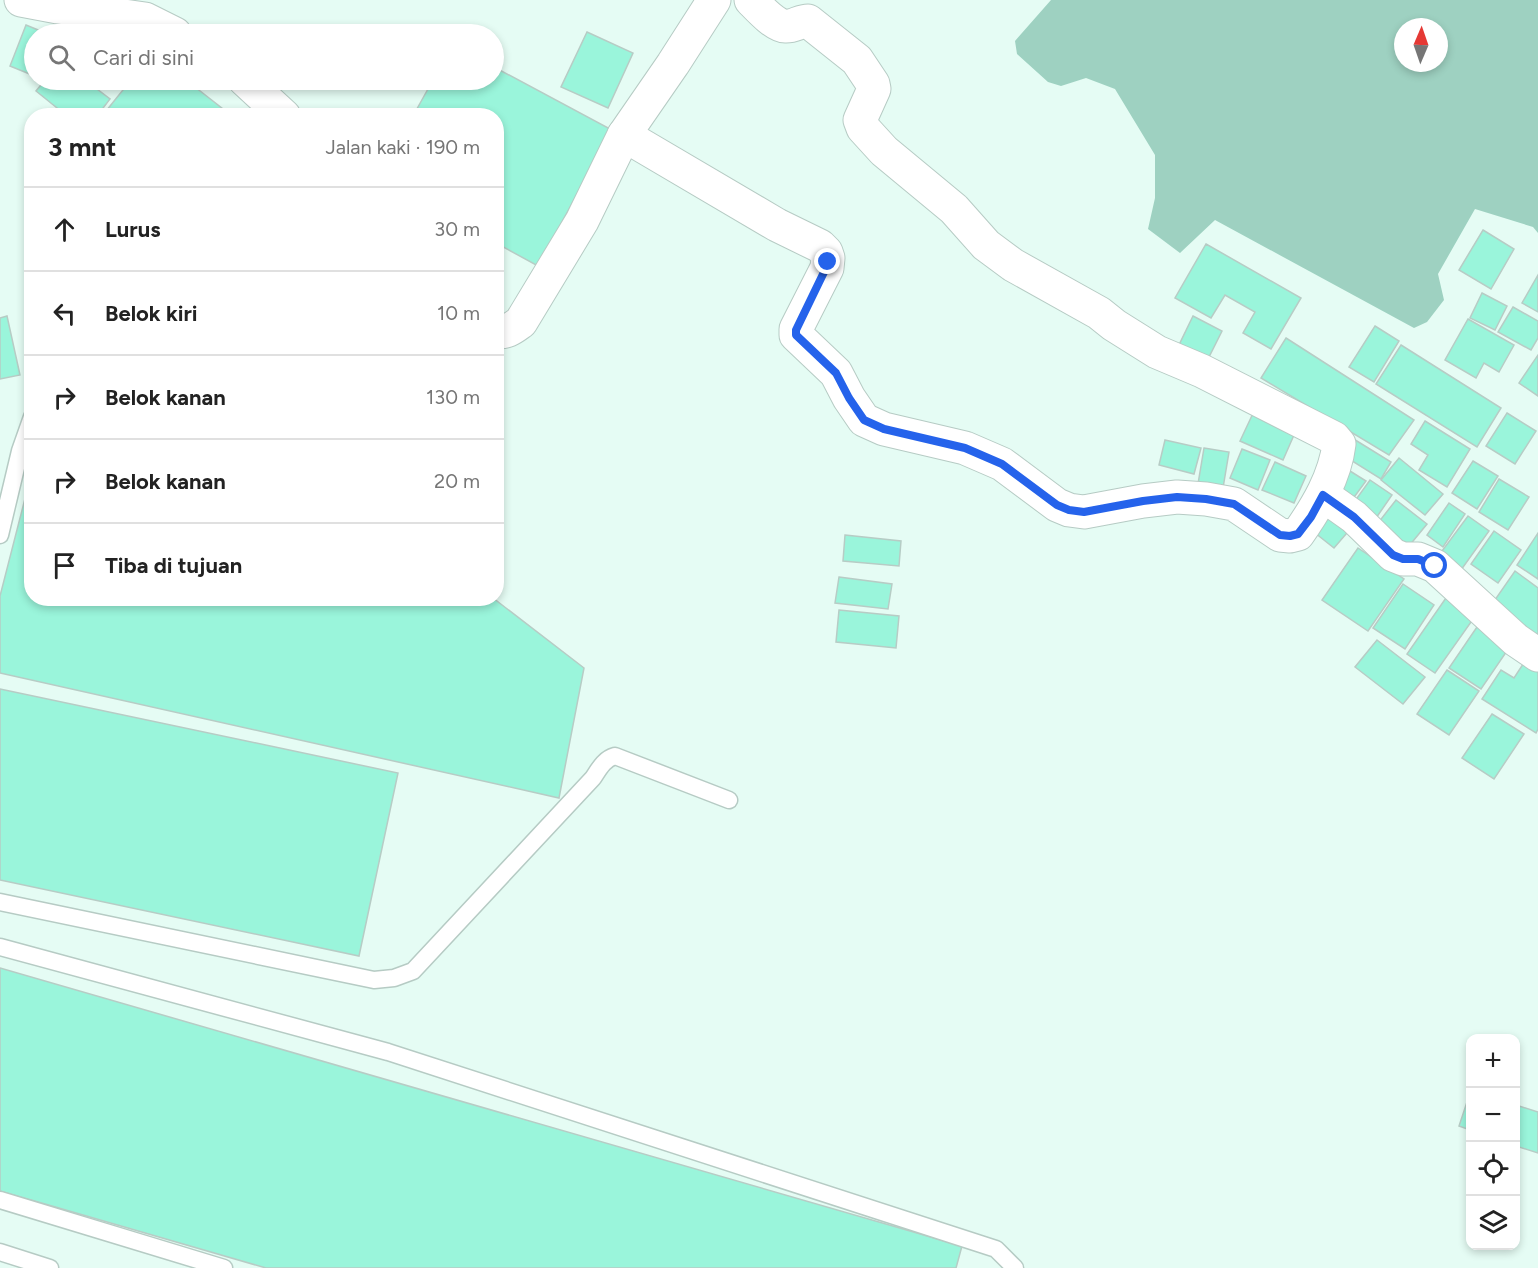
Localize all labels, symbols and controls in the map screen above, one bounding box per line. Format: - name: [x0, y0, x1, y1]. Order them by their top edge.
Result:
- north arrow: [1394, 18, 1448, 72]
- search box: [24, 24, 504, 90]
- icon: search: [45, 41, 78, 74]
- text: Cari di sini: [93, 44, 194, 71]
- text: 3 mnt: [48, 131, 117, 163]
- text: Jalan kaki · 190 m: [325, 135, 480, 159]
- icon: ahead: [48, 213, 81, 246]
- text: Lurus: [105, 216, 160, 243]
- text: 30 m: [434, 217, 480, 241]
- route end: [814, 248, 840, 274]
- icon: left: [48, 297, 81, 330]
- text: Belok kiri: [105, 300, 198, 327]
- text: 10 m: [437, 301, 480, 325]
- icon: right: [48, 381, 81, 414]
- text: Belok kanan: [105, 384, 226, 411]
- text: 130 m: [426, 385, 480, 409]
- icon: right: [48, 465, 81, 498]
- text: Belok kanan: [105, 468, 226, 495]
- text: 20 m: [434, 469, 480, 493]
- icon: arrive: [48, 549, 81, 582]
- text: Tiba di tujuan: [105, 552, 242, 579]
- route start: [1421, 552, 1447, 578]
- map controls: [1466, 1034, 1520, 1250]
- button: +: [1466, 1034, 1520, 1088]
- button: −: [1466, 1088, 1520, 1142]
- button: locate: [1466, 1142, 1520, 1196]
- button: layers: [1466, 1196, 1520, 1250]

